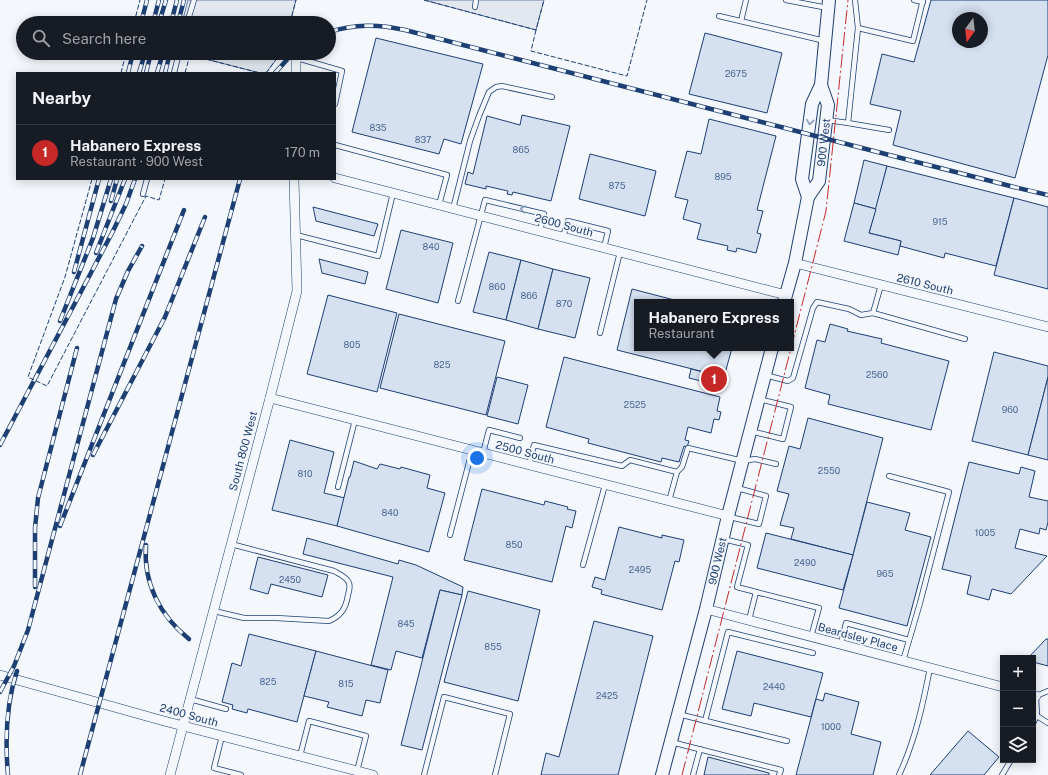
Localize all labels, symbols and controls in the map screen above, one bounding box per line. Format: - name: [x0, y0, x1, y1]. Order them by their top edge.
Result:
- north arrow: [952, 12, 988, 48]
- search box: [16, 16, 336, 60]
- icon: search: [30, 27, 52, 49]
- text: Search here: [62, 30, 146, 47]
- house number: 2675: [725, 68, 747, 79]
- text: Nearby: [32, 88, 91, 108]
- street label: 900 West: [815, 118, 832, 167]
- one-way arrow: [806, 119, 815, 125]
- house number: 835: [369, 122, 387, 133]
- house number: 837: [415, 134, 431, 145]
- text: Habanero Express: [70, 137, 201, 154]
- house number: 865: [512, 144, 530, 155]
- text: 1: [42, 145, 48, 160]
- text: 170 m: [285, 145, 320, 160]
- text: Restaurant · 900 West: [70, 154, 203, 169]
- house number: 895: [714, 171, 732, 182]
- house number: 875: [609, 180, 626, 191]
- one-way arrow: [520, 205, 527, 214]
- street label: 2600 South: [533, 211, 595, 239]
- house number: 915: [932, 216, 948, 227]
- house number: 840: [423, 241, 440, 252]
- street label: 2610 South: [895, 271, 955, 297]
- house number: 860: [489, 281, 506, 292]
- house number: 866: [521, 290, 538, 301]
- house number: 870: [556, 298, 573, 309]
- popup: [634, 299, 794, 351]
- text: Habanero Express: [648, 309, 780, 326]
- text: Restaurant: [648, 326, 715, 341]
- house number: 805: [343, 339, 361, 350]
- house number: 825: [434, 359, 451, 370]
- pin: 1: [701, 364, 727, 394]
- house number: 2560: [866, 369, 889, 380]
- house number: 2525: [624, 399, 646, 410]
- house number: 960: [1002, 404, 1019, 415]
- street label: South 800 West: [227, 410, 259, 492]
- street label: 2500 South: [494, 438, 556, 466]
- your location: [467, 448, 487, 468]
- house number: 2550: [818, 465, 841, 476]
- house number: 810: [298, 468, 313, 479]
- house number: 840: [382, 507, 399, 518]
- house number: 1005: [975, 527, 995, 538]
- street label: 900 West: [706, 536, 729, 586]
- house number: 850: [505, 539, 523, 550]
- house number: 2490: [794, 557, 817, 568]
- house number: 2495: [629, 564, 651, 575]
- house number: 965: [877, 568, 894, 579]
- house number: 2450: [279, 574, 302, 585]
- house number: 845: [397, 618, 415, 629]
- street label: Beardsley Place: [817, 621, 899, 653]
- house number: 855: [484, 641, 502, 652]
- map controls: [1000, 655, 1036, 763]
- button: +: [1000, 655, 1036, 691]
- house number: 825: [260, 676, 277, 687]
- house number: 815: [338, 678, 354, 689]
- house number: 2440: [763, 681, 786, 692]
- house number: 2425: [596, 690, 618, 701]
- button: −: [1000, 691, 1036, 727]
- street label: 2400 South: [158, 701, 220, 729]
- house number: 1000: [821, 721, 842, 732]
- button: layers: [1000, 727, 1036, 763]

